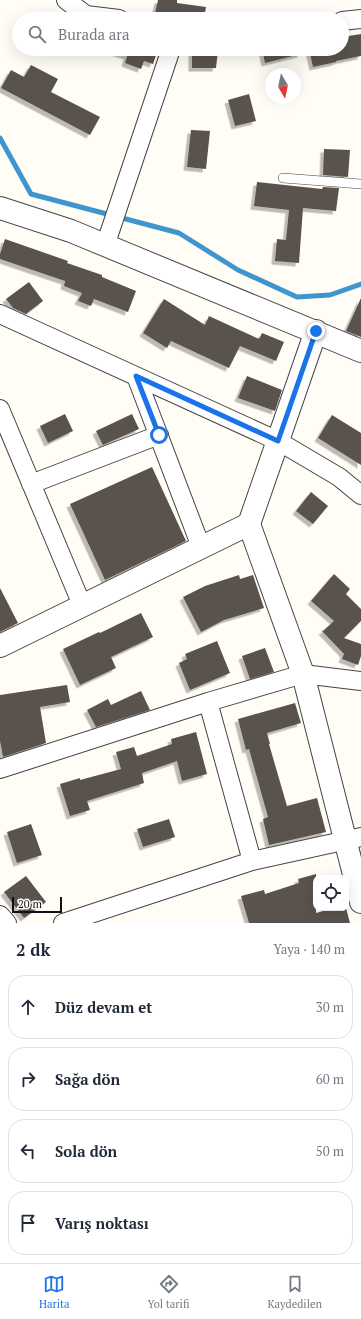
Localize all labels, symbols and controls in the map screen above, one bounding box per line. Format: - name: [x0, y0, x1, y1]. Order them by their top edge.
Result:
- search box: [12, 12, 349, 56]
- icon: search: [26, 23, 48, 45]
- text: Burada ara: [58, 24, 130, 44]
- north arrow: [265, 68, 301, 104]
- route end: [307, 322, 325, 340]
- route start: [150, 426, 168, 444]
- map controls: [313, 875, 349, 911]
- button: locate: [313, 875, 349, 911]
- scale bar: [12, 895, 62, 914]
- text: 20 m: [18, 897, 42, 911]
- text: 2 dk: [16, 938, 50, 961]
- text: Yaya · 140 m: [273, 940, 345, 958]
- icon: ahead: [17, 996, 39, 1018]
- text: Düz devam et: [55, 997, 152, 1017]
- text: 30 m: [316, 998, 344, 1016]
- icon: right: [17, 1068, 39, 1090]
- text: Sağa dön: [55, 1069, 120, 1089]
- text: 60 m: [316, 1070, 344, 1088]
- icon: left: [17, 1140, 39, 1162]
- text: Sola dön: [55, 1141, 117, 1161]
- text: 50 m: [316, 1142, 344, 1160]
- icon: arrive: [17, 1212, 39, 1234]
- text: Varış noktası: [55, 1213, 149, 1233]
- tab: Harita: [39, 1273, 70, 1311]
- tab: Yol tarifi: [148, 1273, 189, 1311]
- tab: Kaydedilen: [267, 1273, 322, 1311]

